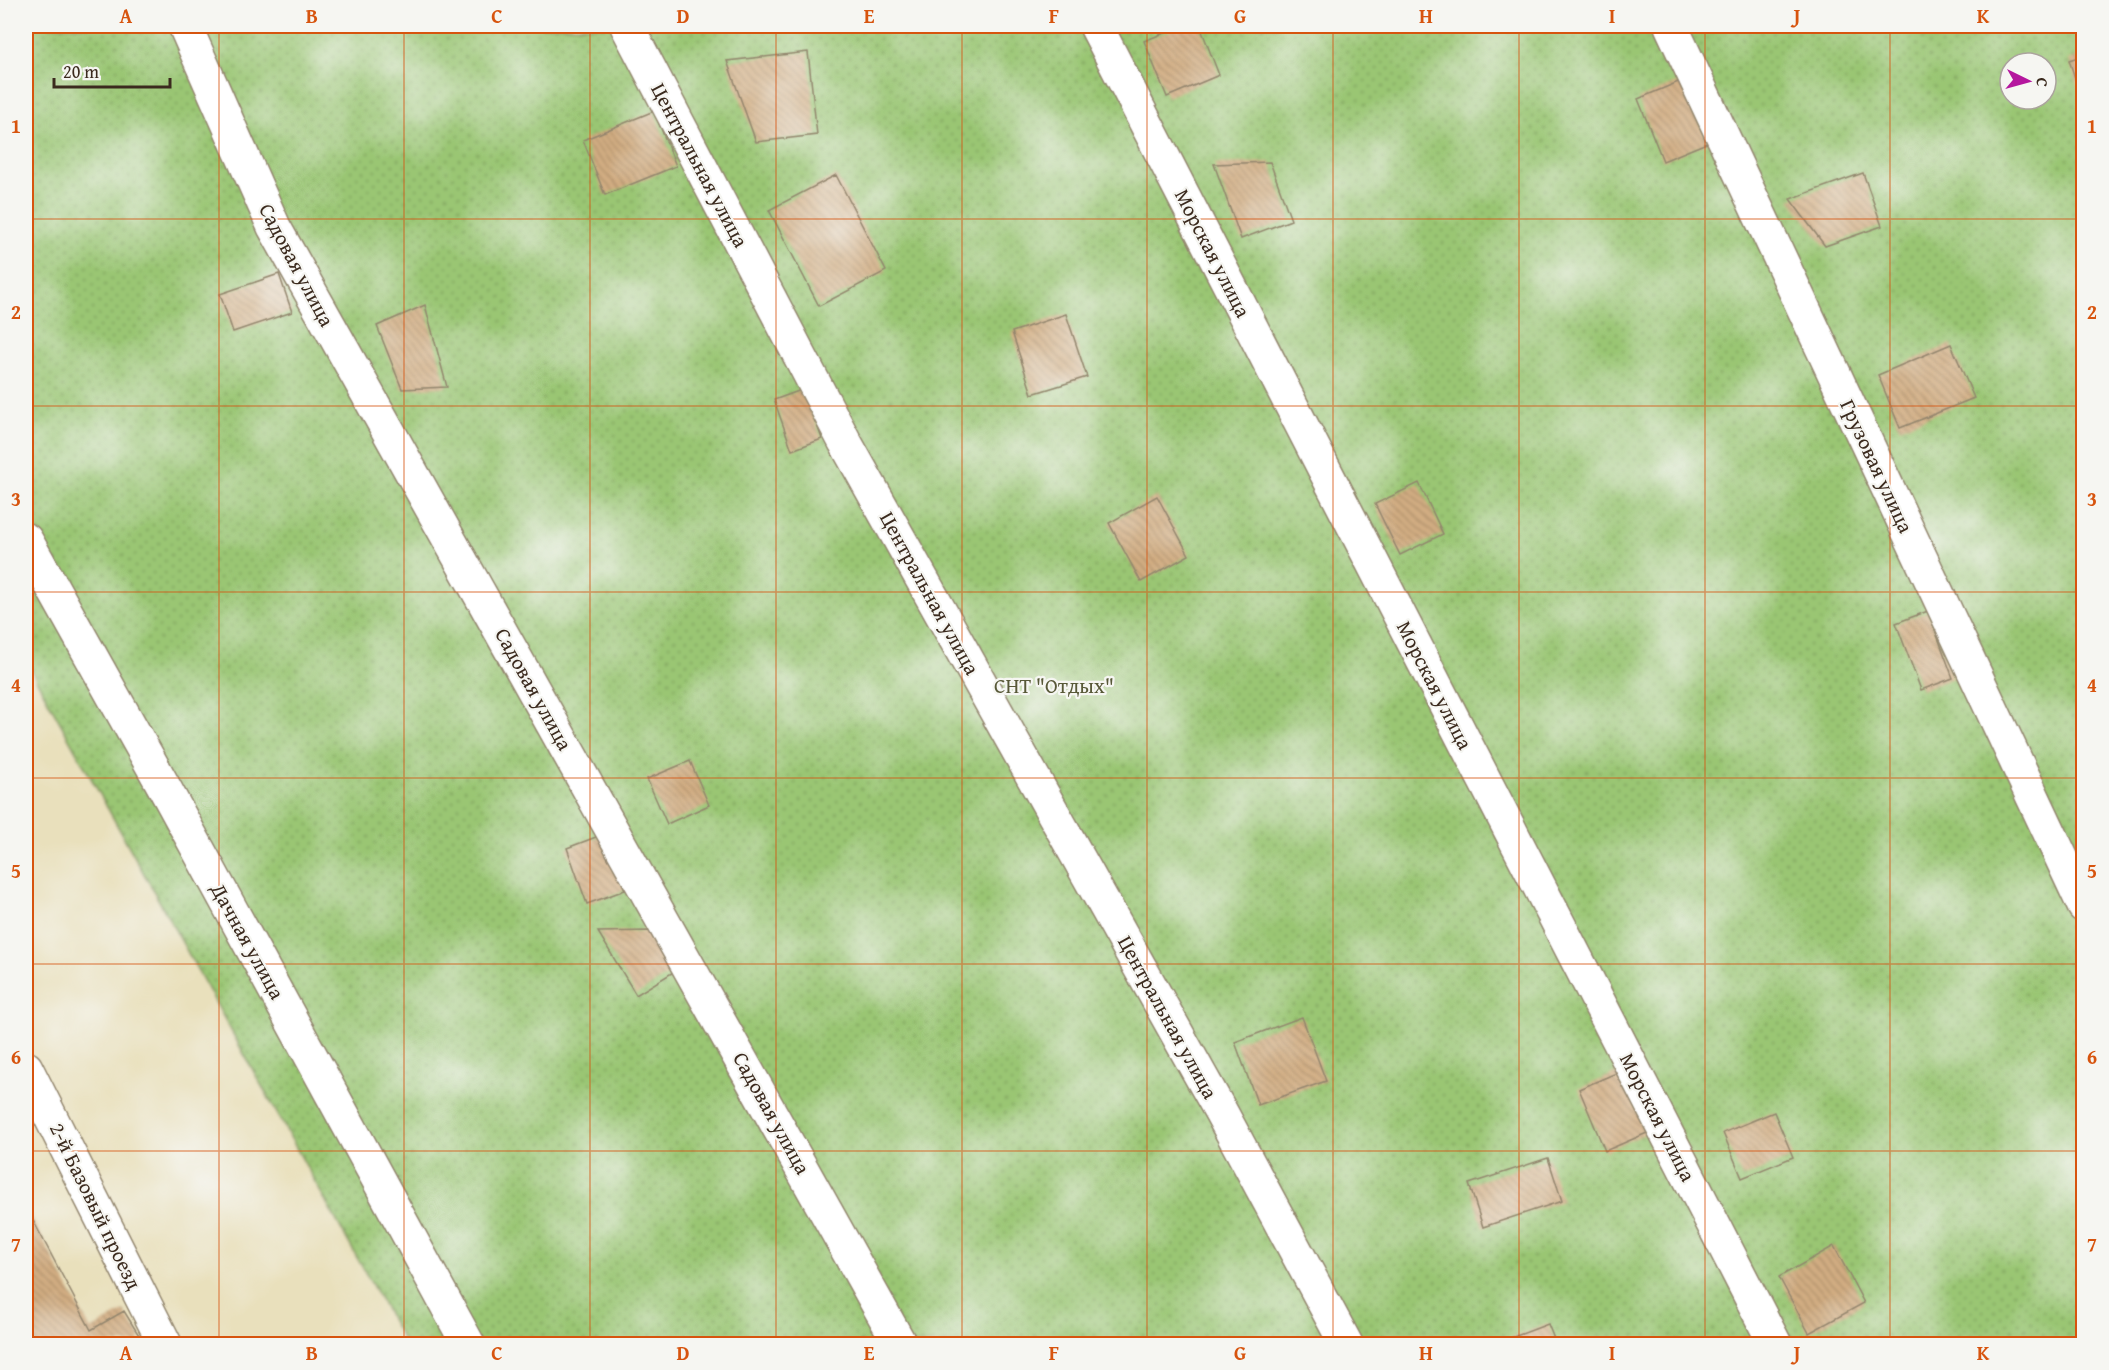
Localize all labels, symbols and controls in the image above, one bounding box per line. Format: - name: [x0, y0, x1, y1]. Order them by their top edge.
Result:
- text: A: [120, 1, 133, 30]
- text: B: [306, 1, 318, 30]
- text: C: [491, 1, 503, 30]
- text: D: [676, 1, 690, 30]
- text: E: [864, 1, 875, 30]
- text: F: [1049, 1, 1059, 30]
- text: G: [1234, 1, 1246, 30]
- text: H: [1419, 1, 1433, 30]
- text: I: [1609, 1, 1615, 30]
- text: J: [1791, 1, 1801, 30]
- text: K: [1977, 1, 1990, 30]
- scale bar: [54, 51, 170, 89]
- north arrow: [1998, 51, 2058, 111]
- text: 20 m: [63, 58, 99, 85]
- street label: Центральная улица: [643, 77, 757, 253]
- text: С: [2031, 77, 2055, 88]
- text: 1: [11, 111, 21, 140]
- text: 1: [2087, 111, 2097, 140]
- street label: Морская улица: [1167, 183, 1259, 323]
- street label: Садовая улица: [251, 198, 343, 332]
- text: 2: [11, 297, 21, 326]
- text: 2: [2087, 297, 2097, 326]
- street label: Грузовая улица: [1832, 394, 1922, 538]
- text: 3: [11, 484, 21, 513]
- text: 3: [2087, 484, 2097, 513]
- street label: Центральная улица: [872, 506, 988, 680]
- street label: Морская улица: [1389, 615, 1481, 755]
- street label: Садовая улица: [488, 622, 580, 756]
- text: 4: [11, 670, 21, 699]
- park label: СНТ "Отдых": [994, 670, 1114, 701]
- text: 4: [2087, 670, 2097, 699]
- text: 5: [11, 856, 21, 885]
- text: 5: [2087, 856, 2097, 885]
- street label: Дачная улица: [203, 876, 293, 1005]
- street label: Центральная улица: [1110, 930, 1226, 1104]
- text: 6: [11, 1042, 21, 1071]
- text: 6: [2087, 1042, 2097, 1071]
- street label: Садовая улица: [726, 1046, 818, 1180]
- street label: Морская улица: [1612, 1047, 1704, 1187]
- street label: 2-й Базовый проезд: [42, 1117, 150, 1295]
- text: 7: [11, 1229, 21, 1258]
- text: 7: [2087, 1229, 2097, 1258]
- text: A: [120, 1338, 133, 1367]
- text: B: [306, 1338, 318, 1367]
- text: C: [491, 1338, 503, 1367]
- text: D: [676, 1338, 690, 1367]
- text: E: [864, 1338, 875, 1367]
- text: F: [1049, 1338, 1059, 1367]
- text: G: [1234, 1338, 1246, 1367]
- text: H: [1419, 1338, 1433, 1367]
- text: I: [1609, 1338, 1615, 1367]
- text: J: [1791, 1338, 1801, 1367]
- text: K: [1977, 1338, 1990, 1367]

